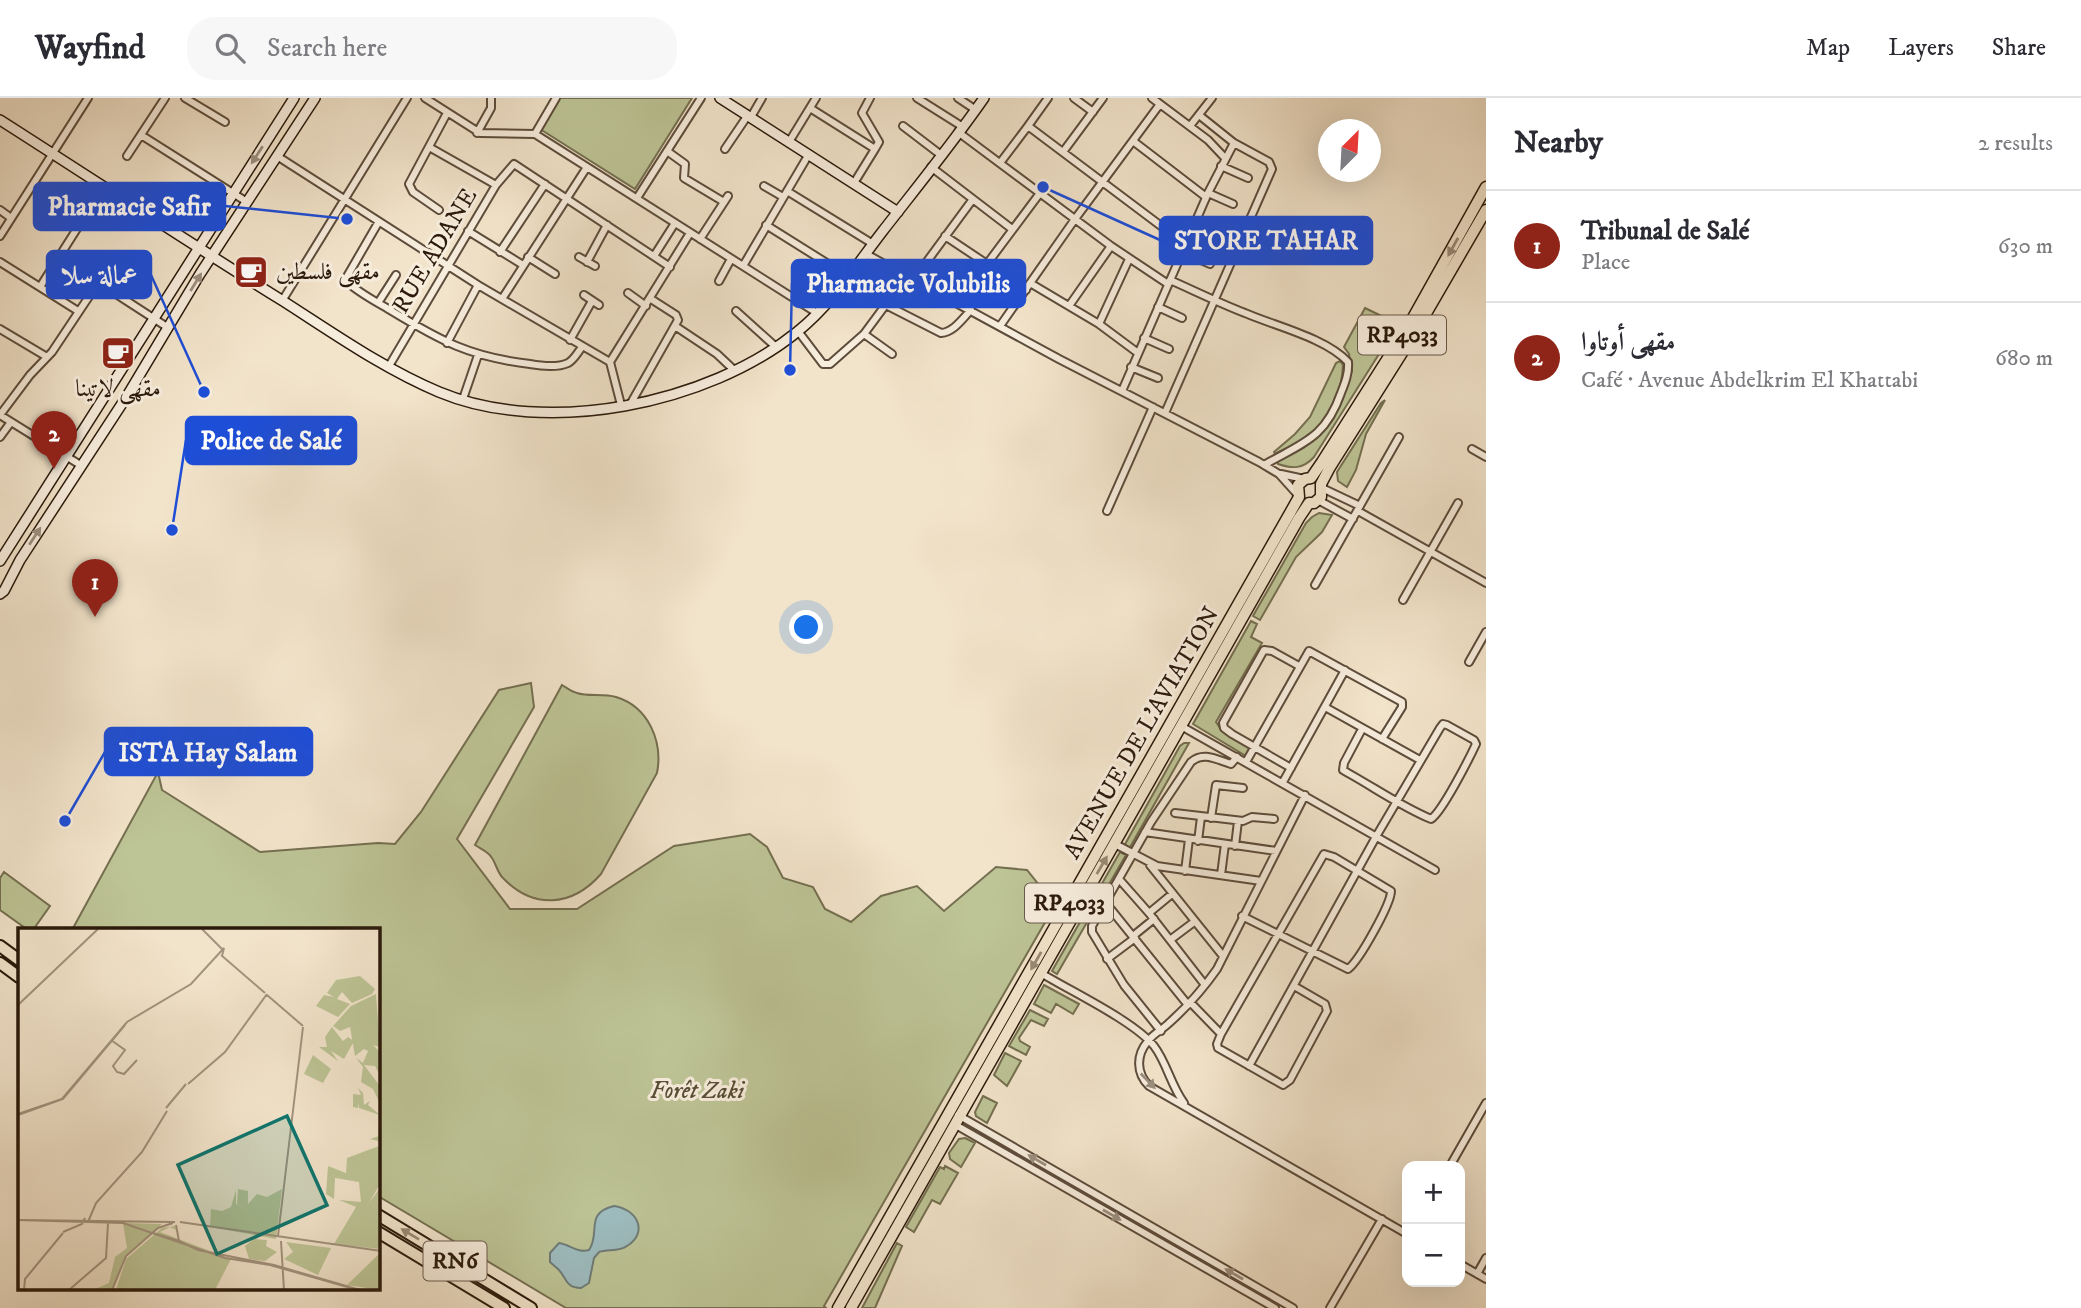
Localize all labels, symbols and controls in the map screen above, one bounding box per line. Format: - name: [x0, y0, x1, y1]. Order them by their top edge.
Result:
- search box: [187, 17, 677, 80]
- text: Wayfind: [35, 28, 145, 69]
- icon: search: [211, 29, 249, 67]
- text: Search here: [267, 32, 387, 65]
- text: Map: [1806, 33, 1850, 63]
- text: Layers: [1888, 33, 1954, 63]
- text: Share: [1992, 33, 2046, 63]
- north arrow: [1318, 119, 1381, 182]
- text: Nearby: [1514, 125, 1603, 162]
- text: 2 results: [1978, 129, 2053, 158]
- one-way arrow: [250, 146, 263, 165]
- callout: Pharmacie Safir: [34, 183, 225, 230]
- street label: RUE ADANE: [386, 183, 484, 319]
- text: Pharmacie Safir: [47, 191, 211, 224]
- text: Tribunal de Salé: [1581, 215, 1750, 248]
- callout: STORE TAHAR: [1160, 217, 1372, 264]
- text: STORE TAHAR: [1174, 225, 1359, 258]
- text: 1: [1533, 232, 1541, 261]
- text: 630 m: [1998, 232, 2053, 261]
- one-way arrow: [1447, 237, 1459, 257]
- text: Place: [1581, 248, 1630, 277]
- callout: عمالة سلا: [47, 251, 151, 298]
- cafe icon: مقهى فلسطين: [232, 253, 270, 291]
- place label: مقهى فلسطين: [276, 257, 380, 288]
- text: عمالة سلا: [61, 260, 137, 293]
- callout: Pharmacie Volubilis: [792, 260, 1025, 307]
- text: Pharmacie Volubilis: [806, 268, 1010, 301]
- one-way arrow: [189, 272, 202, 291]
- road number: RP4033: [1358, 316, 1446, 354]
- text: مقهى أوتاوا: [1581, 326, 1675, 359]
- cafe icon: مقهى لاتينا: [99, 334, 137, 372]
- text: 2: [1531, 344, 1543, 373]
- text: 680 m: [1995, 344, 2053, 373]
- text: Café · Avenue Abdelkrim El Khattabi: [1581, 366, 1918, 395]
- place label: مقهى لاتينا: [75, 374, 161, 405]
- pin: 2: [31, 411, 77, 469]
- callout: Police de Salé: [186, 417, 356, 464]
- text: Police de Salé: [200, 425, 343, 458]
- one-way arrow: [29, 527, 42, 546]
- pin: 1: [72, 559, 118, 617]
- street label: AVENUE DE L'AVIATION: [1057, 602, 1227, 864]
- your location: [789, 610, 823, 644]
- callout: ISTA Hay Salam: [105, 728, 312, 775]
- text: ISTA Hay Salam: [118, 737, 298, 770]
- one-way arrow: [1096, 855, 1108, 875]
- road number: RP4033: [1025, 884, 1113, 922]
- inset map: [18, 928, 380, 1290]
- one-way arrow: [1030, 952, 1042, 971]
- one-way arrow: [1140, 1073, 1157, 1090]
- park label: Forêt Zaki: [650, 1076, 746, 1106]
- one-way arrow: [1027, 1154, 1046, 1167]
- map controls: [1402, 1161, 1465, 1287]
- button: +: [1402, 1161, 1465, 1224]
- one-way arrow: [1102, 1208, 1121, 1221]
- button: −: [1402, 1224, 1465, 1287]
- one-way arrow: [400, 1228, 420, 1241]
- road number: RN6: [424, 1242, 486, 1280]
- one-way arrow: [1224, 1268, 1243, 1280]

